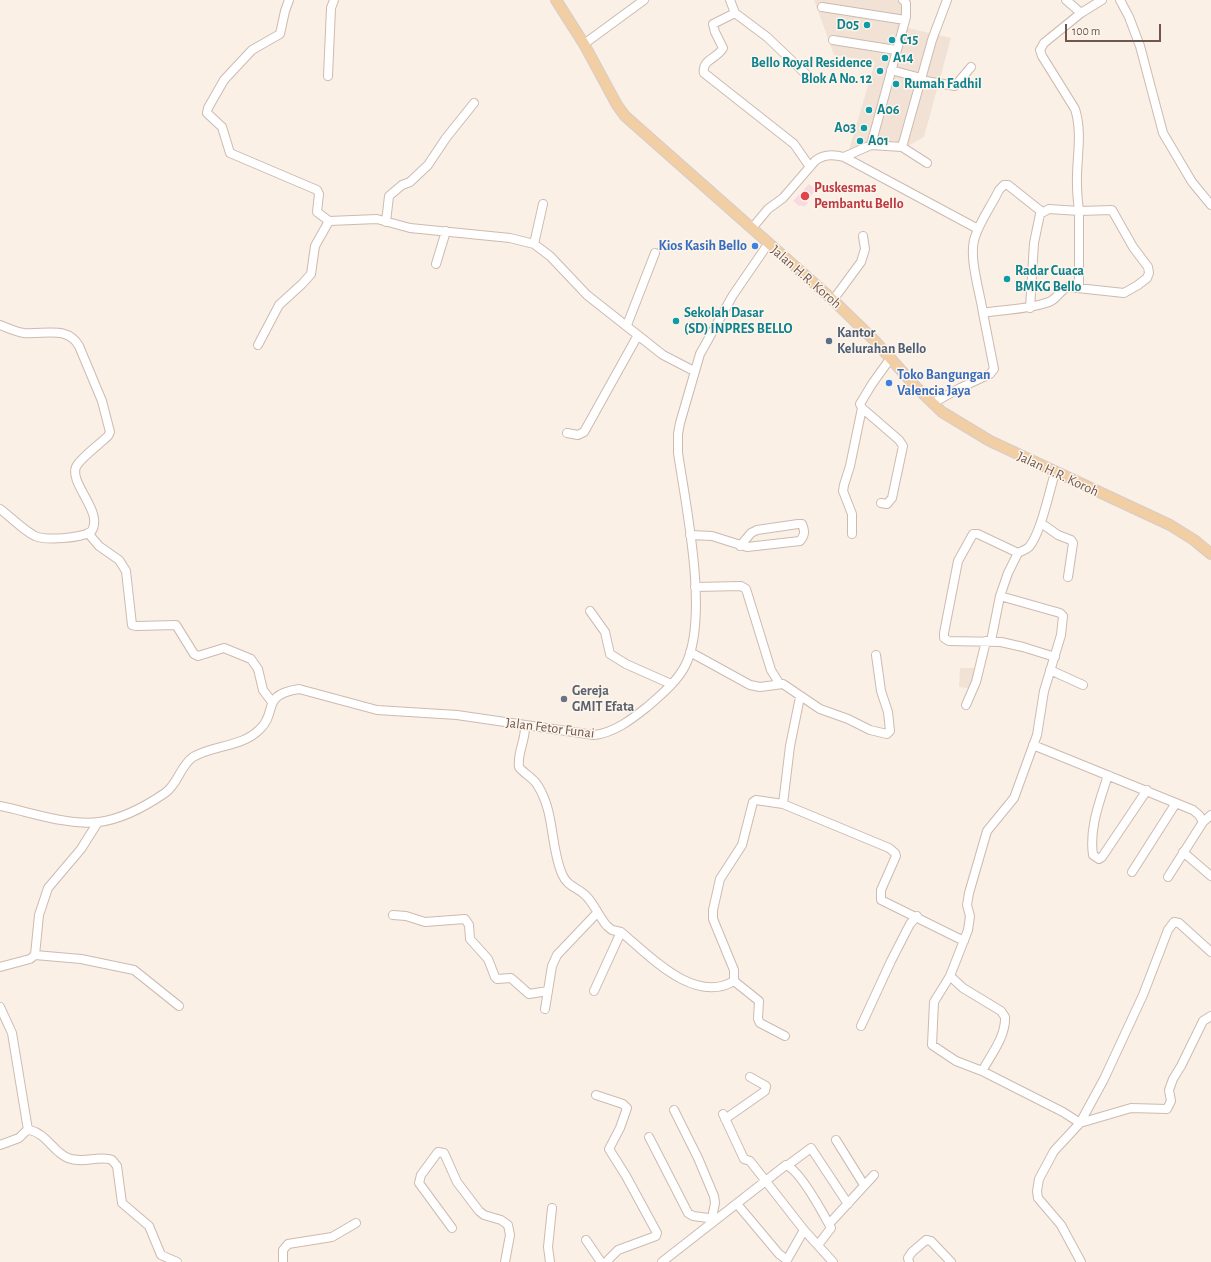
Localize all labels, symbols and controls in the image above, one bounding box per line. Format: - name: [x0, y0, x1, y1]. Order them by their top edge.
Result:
- scale bar: [1067, 16, 1163, 42]
- place label: D05: [836, 17, 859, 33]
- marker: D05: [862, 20, 872, 30]
- text: 100 m: [1072, 25, 1100, 37]
- place label: C15: [900, 32, 918, 48]
- marker: C15: [887, 35, 897, 45]
- place label: A14: [893, 50, 913, 66]
- marker: A14: [880, 53, 890, 63]
- place label: Bello Royal Residence Blok A No. 12: [751, 55, 872, 88]
- marker: Bello Royal Residence Blok A No. 12: [875, 66, 885, 76]
- place label: Rumah Fadhil: [904, 76, 982, 92]
- marker: Rumah Fadhil: [891, 79, 901, 89]
- place label: A06: [877, 102, 899, 118]
- marker: A06: [864, 105, 874, 115]
- place label: A03: [834, 120, 856, 136]
- marker: A03: [859, 123, 869, 133]
- place label: A01: [868, 133, 889, 149]
- marker: A01: [855, 136, 865, 146]
- place label: Puskesmas Pembantu Bello: [814, 180, 904, 212]
- marker: Puskesmas Pembantu Bello: [799, 190, 811, 202]
- place label: Kios Kasih Bello: [659, 238, 747, 254]
- marker: Kios Kasih Bello: [750, 241, 760, 251]
- street label: Jalan H.R. Koroh: [767, 242, 845, 312]
- place label: Radar Cuaca BMKG Bello: [1015, 263, 1084, 296]
- marker: Radar Cuaca BMKG Bello: [1002, 274, 1012, 284]
- place label: Sekolah Dasar (SD) INPRES BELLO: [684, 305, 793, 338]
- marker: Sekolah Dasar (SD) INPRES BELLO: [671, 316, 681, 326]
- place label: Kantor Kelurahan Bello: [837, 325, 926, 358]
- marker: Kantor Kelurahan Bello: [824, 336, 834, 346]
- place label: Toko Bangungan Valencia Jaya: [897, 367, 990, 400]
- marker: Toko Bangungan Valencia Jaya: [884, 378, 894, 388]
- street label: Jalan H.R. Koroh: [1014, 448, 1102, 500]
- place label: Gereja GMIT Efata: [572, 683, 634, 716]
- marker: Gereja GMIT Efata: [559, 694, 569, 704]
- street label: Jalan Fetor Funai: [505, 714, 595, 742]

